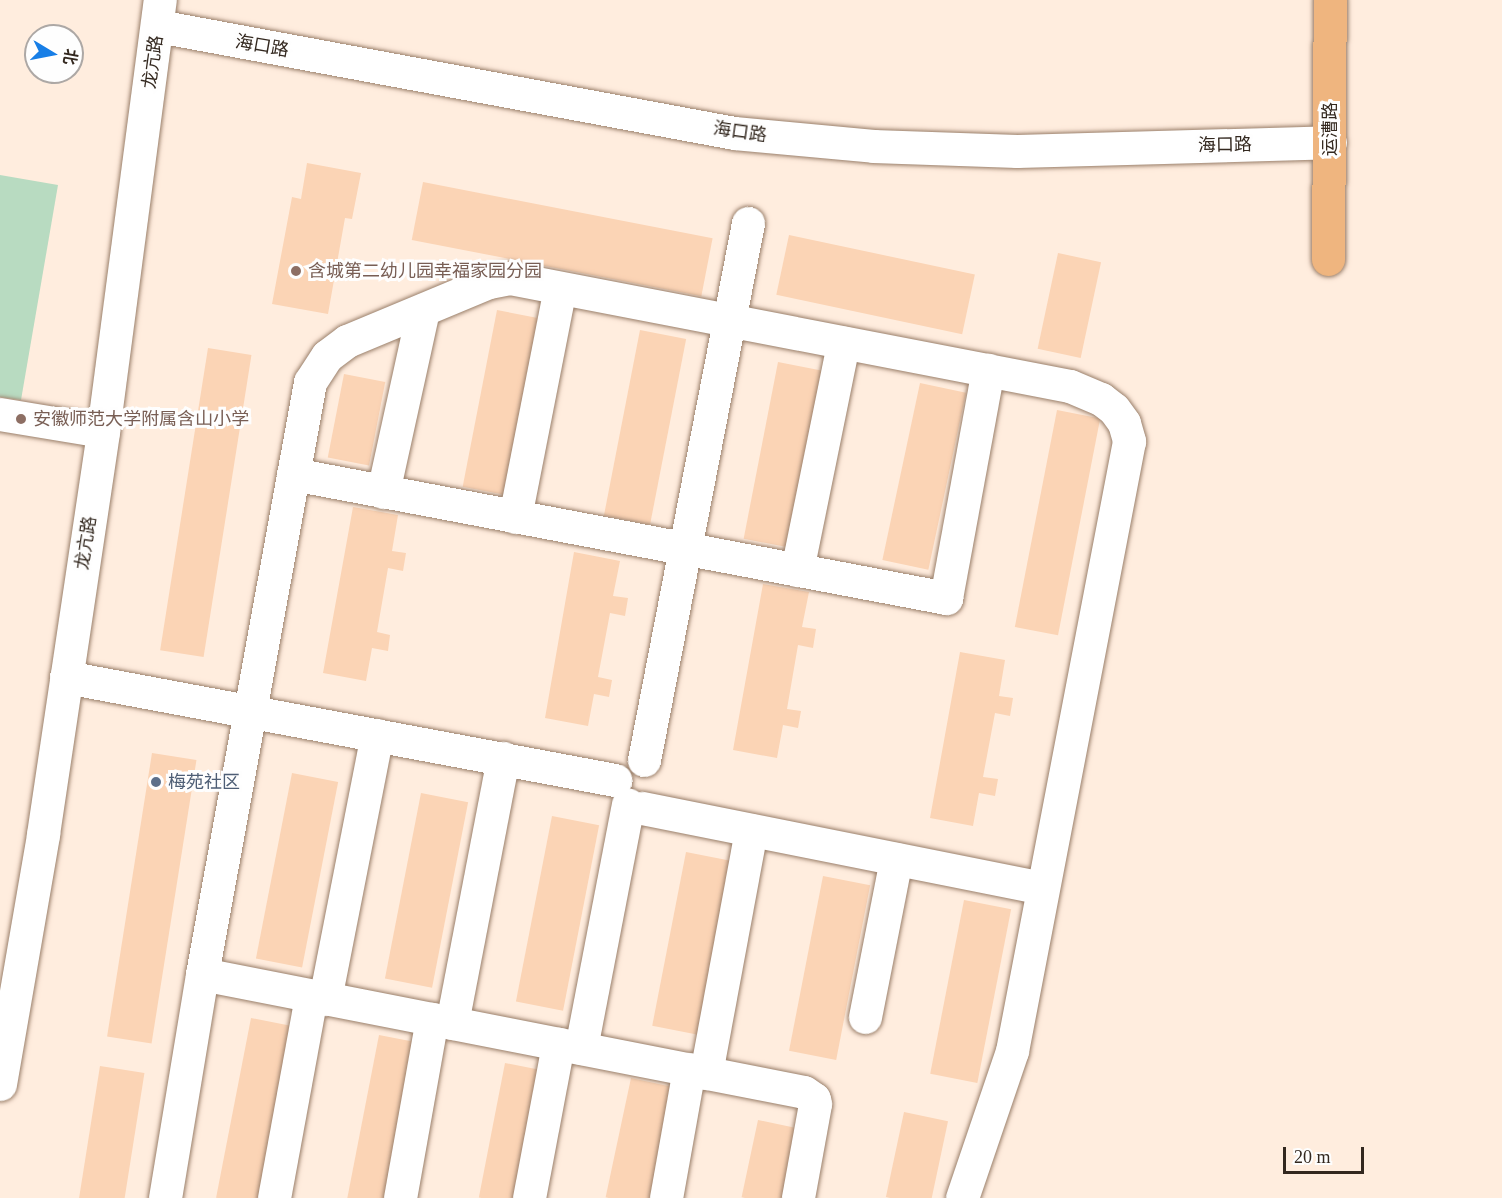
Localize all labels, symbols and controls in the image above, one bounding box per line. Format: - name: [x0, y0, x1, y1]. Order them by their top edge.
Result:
- north arrow: [24, 24, 84, 84]
- street label: 海口路: [234, 31, 290, 61]
- street label: 龙亢路: [139, 34, 167, 90]
- text: 北: [60, 47, 80, 66]
- street label: 运漕路: [1319, 102, 1341, 156]
- street label: 海口路: [712, 118, 768, 146]
- street label: 海口路: [1198, 134, 1252, 156]
- place label: 含城第二幼儿园幸福家园分园: [308, 260, 542, 282]
- marker: 含城第二幼儿园幸福家园分园: [289, 264, 303, 278]
- place label: 安徽师范大学附属含山小学: [33, 408, 249, 430]
- marker: 安徽师范大学附属含山小学: [14, 412, 28, 426]
- street label: 龙亢路: [71, 515, 101, 571]
- place label: 梅苑社区: [168, 771, 240, 793]
- marker: 梅苑社区: [149, 775, 163, 789]
- scale bar: [1286, 1135, 1367, 1173]
- text: 20 m: [1294, 1147, 1331, 1167]

